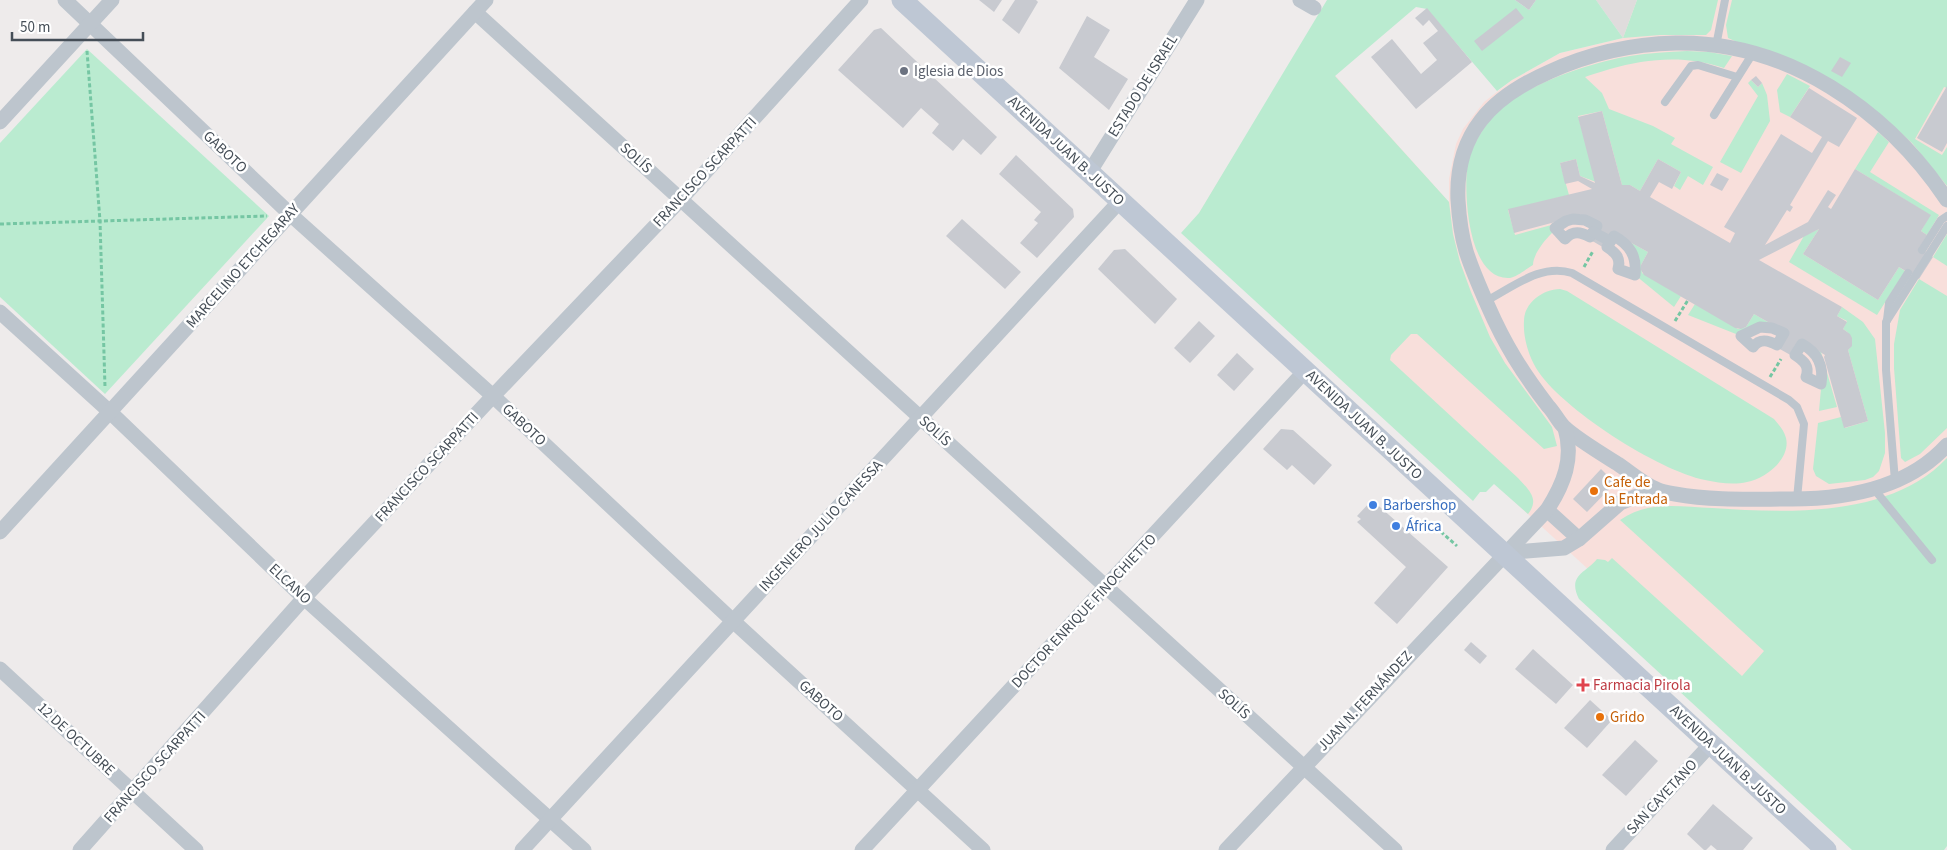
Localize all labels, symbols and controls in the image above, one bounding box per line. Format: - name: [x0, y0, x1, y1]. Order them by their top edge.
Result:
- scale bar: [12, 10, 144, 42]
- text: 50 m: [20, 17, 50, 38]
- street label: ESTADO DE ISRAEL: [1103, 31, 1183, 141]
- place label: Iglesia de Dios: [914, 61, 1003, 82]
- marker: Iglesia de Dios: [898, 65, 910, 77]
- street label: AVENIDA JUAN B. JUSTO: [1003, 91, 1129, 211]
- street label: FRANCISCO SCARPATTI: [648, 112, 762, 232]
- street label: GABOTO: [198, 126, 252, 178]
- street label: SOLÍS: [615, 138, 657, 178]
- street label: MARCELINO ETCHEGARAY: [181, 199, 305, 333]
- street label: AVENIDA JUAN B. JUSTO: [1301, 365, 1427, 485]
- street label: GABOTO: [497, 399, 551, 451]
- street label: FRANCISCO SCARPATTI: [370, 407, 484, 527]
- street label: SOLÍS: [914, 411, 956, 451]
- street label: INGENIERO JULIO CANESSA: [754, 455, 888, 596]
- place label: Cafe de la Entrada: [1604, 472, 1668, 510]
- marker: Cafe de la Entrada: [1588, 485, 1600, 497]
- place label: Barbershop: [1383, 495, 1456, 516]
- marker: Barbershop: [1367, 499, 1379, 511]
- place label: África: [1406, 516, 1442, 537]
- marker: África: [1390, 520, 1402, 532]
- street label: DOCTOR ENRIQUE FINOCHIETTO: [1007, 529, 1161, 693]
- street label: ELCANO: [264, 559, 316, 609]
- street label: JUAN N. FERNÁNDEZ: [1313, 646, 1417, 756]
- street label: GABOTO: [794, 675, 848, 727]
- place label: Farmacia Pirola: [1593, 675, 1691, 696]
- marker: Farmacia Pirola: [1577, 679, 1589, 691]
- street label: SOLÍS: [1213, 684, 1255, 724]
- street label: 12 DE OCTUBRE: [33, 697, 120, 781]
- street label: AVENIDA JUAN B. JUSTO: [1665, 700, 1791, 820]
- street label: FRANCISCO SCARPATTI: [99, 707, 211, 827]
- place label: Grido: [1610, 707, 1645, 728]
- marker: Grido: [1594, 711, 1606, 723]
- street label: SAN CAYETANO: [1622, 755, 1702, 839]

